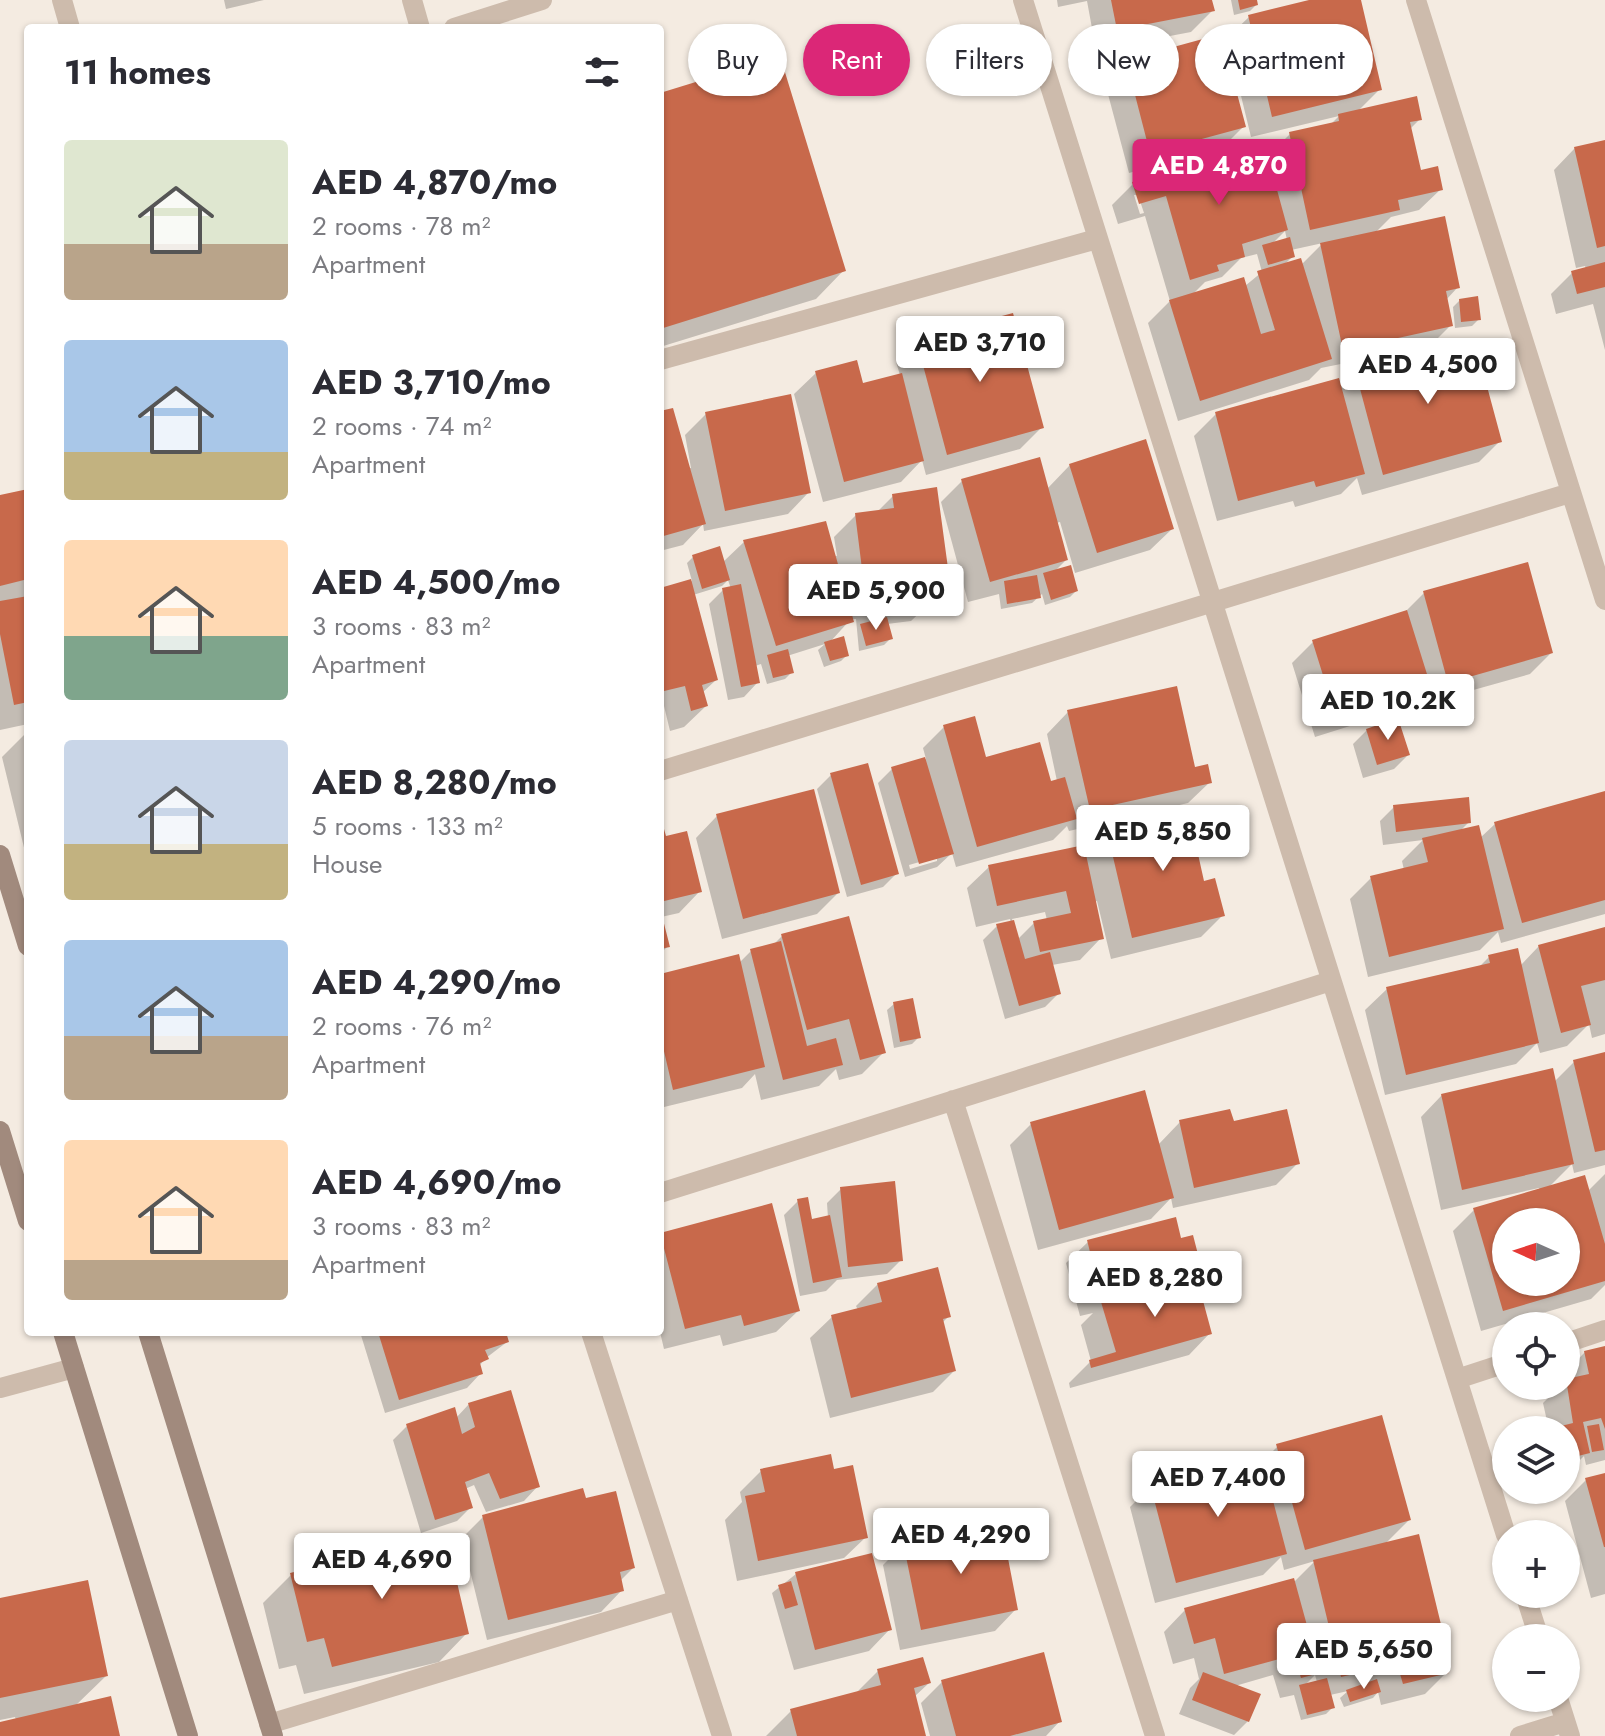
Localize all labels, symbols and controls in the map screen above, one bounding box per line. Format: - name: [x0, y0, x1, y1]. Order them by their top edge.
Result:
- chip: Buy: [688, 24, 787, 96]
- chip: Rent: [803, 24, 910, 96]
- chip: Filters: [926, 24, 1052, 96]
- chip: New: [1068, 24, 1179, 96]
- chip: Apartment: [1195, 24, 1373, 96]
- text: 11 homes: [64, 48, 211, 97]
- icon: filters: [580, 50, 624, 94]
- pin: AED 4,870: [1127, 139, 1311, 207]
- text: AED 4,870: [1150, 146, 1288, 184]
- text: AED 4,870/mo: [312, 158, 557, 207]
- icon: home: [128, 172, 224, 268]
- text: 2 rooms · 78 m²: [312, 207, 491, 245]
- text: Apartment: [312, 245, 425, 283]
- pin: AED 3,710: [888, 316, 1072, 384]
- text: AED 3,710: [914, 323, 1046, 361]
- pin: AED 4,500: [1336, 338, 1520, 406]
- text: AED 4,500: [1358, 345, 1498, 383]
- text: AED 3,710/mo: [312, 358, 551, 407]
- icon: home: [128, 372, 224, 468]
- text: 2 rooms · 74 m²: [312, 407, 492, 445]
- text: Apartment: [312, 445, 425, 483]
- text: AED 4,500/mo: [312, 558, 561, 607]
- pin: AED 5,900: [784, 564, 968, 632]
- text: AED 5,900: [807, 571, 945, 609]
- icon: home: [128, 572, 224, 668]
- text: 3 rooms · 83 m²: [312, 607, 491, 645]
- text: Apartment: [312, 645, 425, 683]
- pin: AED 10.2K: [1296, 674, 1480, 742]
- text: AED 10.2K: [1320, 681, 1456, 719]
- text: AED 8,280/mo: [312, 758, 557, 807]
- icon: home: [128, 772, 224, 868]
- pin: AED 5,850: [1071, 805, 1255, 873]
- text: 5 rooms · 133 m²: [312, 807, 503, 845]
- text: AED 5,850: [1094, 812, 1232, 850]
- text: House: [312, 845, 382, 883]
- text: AED 4,290/mo: [312, 958, 561, 1007]
- icon: home: [128, 972, 224, 1068]
- text: 2 rooms · 76 m²: [312, 1007, 491, 1045]
- text: Apartment: [312, 1045, 425, 1083]
- text: AED 4,690/mo: [312, 1158, 562, 1207]
- icon: home: [128, 1172, 224, 1268]
- text: 3 rooms · 83 m²: [312, 1207, 491, 1245]
- north arrow: [1492, 1208, 1580, 1296]
- map controls: [1492, 1208, 1580, 1712]
- text: Apartment: [312, 1245, 425, 1283]
- pin: AED 8,280: [1063, 1251, 1247, 1319]
- text: AED 8,280: [1087, 1258, 1223, 1296]
- button: locate: [1492, 1312, 1580, 1400]
- button: layers: [1492, 1416, 1580, 1504]
- pin: AED 7,400: [1126, 1451, 1310, 1519]
- text: AED 7,400: [1150, 1458, 1286, 1496]
- pin: AED 4,290: [869, 1508, 1053, 1576]
- text: AED 4,290: [891, 1515, 1031, 1553]
- button: +: [1492, 1520, 1580, 1608]
- pin: AED 4,690: [290, 1533, 474, 1601]
- text: AED 4,690: [312, 1540, 452, 1578]
- pin: AED 5,650: [1272, 1623, 1456, 1691]
- button: −: [1492, 1624, 1580, 1712]
- text: AED 5,650: [1295, 1630, 1433, 1668]

